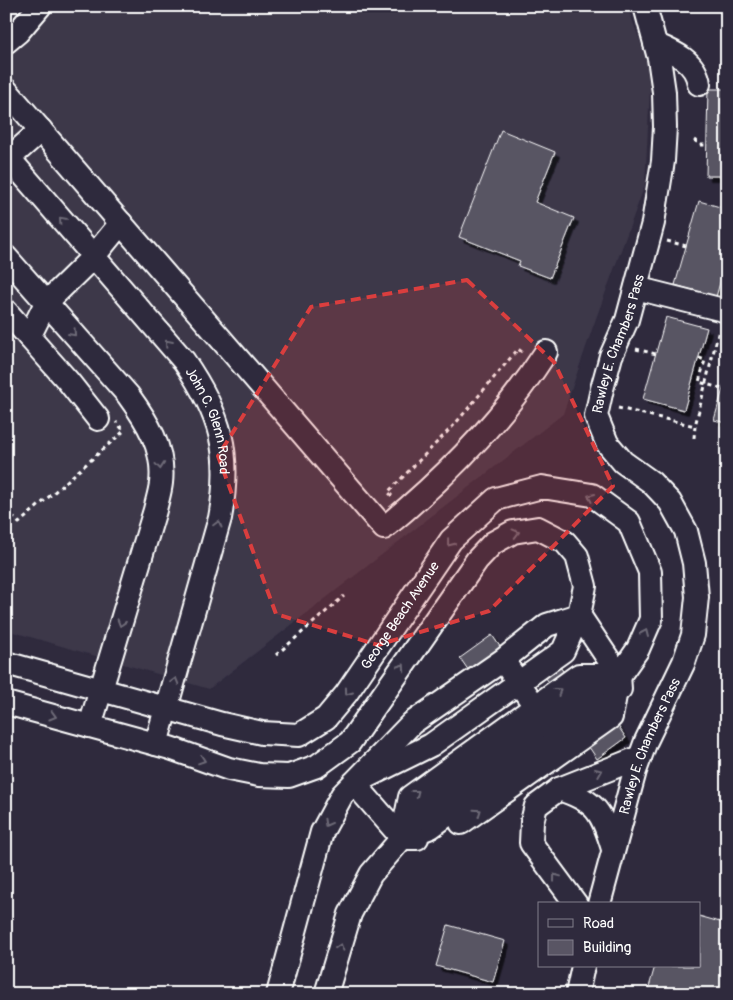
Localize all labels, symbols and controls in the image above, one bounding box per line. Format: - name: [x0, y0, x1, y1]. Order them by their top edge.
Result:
- one-way arrow: [59, 216, 68, 225]
- street label: Rawley E. Chambers Pass: [588, 272, 648, 415]
- one-way arrow: [67, 328, 76, 337]
- one-way arrow: [165, 339, 174, 348]
- street label: John C. Glenn Road: [182, 364, 233, 475]
- one-way arrow: [154, 462, 165, 470]
- one-way arrow: [588, 493, 596, 503]
- one-way arrow: [213, 521, 223, 529]
- one-way arrow: [512, 528, 520, 538]
- one-way arrow: [447, 537, 455, 546]
- street label: George Beach Avenue: [357, 558, 443, 672]
- one-way arrow: [117, 618, 127, 627]
- one-way arrow: [639, 629, 649, 638]
- one-way arrow: [396, 663, 405, 673]
- street label: Rawley E. Chambers Pass: [615, 675, 684, 816]
- one-way arrow: [169, 676, 180, 685]
- one-way arrow: [345, 686, 354, 696]
- one-way arrow: [552, 687, 561, 697]
- one-way arrow: [49, 710, 57, 720]
- one-way arrow: [198, 754, 206, 764]
- one-way arrow: [594, 768, 603, 778]
- one-way arrow: [410, 790, 420, 799]
- one-way arrow: [472, 809, 482, 818]
- one-way arrow: [323, 817, 333, 826]
- one-way arrow: [554, 874, 562, 883]
- legend: [538, 902, 700, 968]
- text: Road: [583, 914, 614, 933]
- text: Building: [583, 938, 631, 957]
- one-way arrow: [334, 943, 344, 952]

